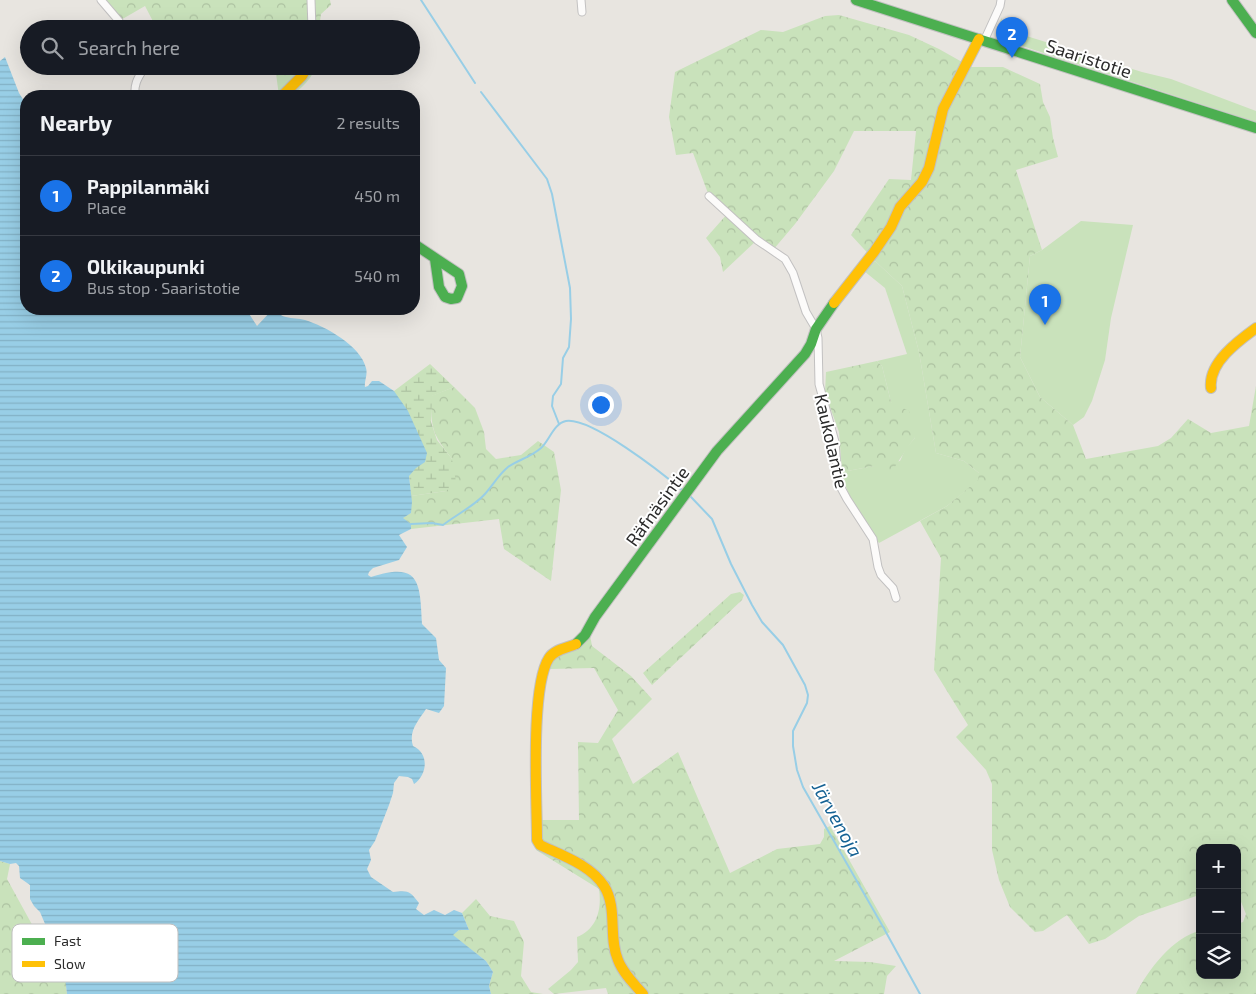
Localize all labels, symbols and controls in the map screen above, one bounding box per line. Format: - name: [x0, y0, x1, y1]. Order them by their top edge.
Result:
- pin: 2: [996, 17, 1028, 58]
- search box: [20, 20, 420, 75]
- icon: search: [38, 34, 66, 62]
- street label: Saaristotie: [1043, 34, 1135, 82]
- text: Search here: [78, 36, 180, 59]
- text: Nearby: [40, 110, 112, 135]
- text: 2 results: [337, 113, 400, 132]
- text: Pappilanmäki: [87, 175, 209, 198]
- text: 1: [53, 186, 59, 205]
- text: 450 m: [354, 186, 400, 205]
- text: Place: [87, 198, 126, 217]
- text: Olkikaupunki: [87, 255, 205, 278]
- text: 2: [51, 266, 61, 285]
- text: 540 m: [354, 266, 400, 285]
- text: Bus stop · Saaristotie: [87, 278, 240, 297]
- pin: 1: [1029, 284, 1061, 325]
- street label: Kaukolantie: [810, 391, 854, 491]
- your location: [588, 392, 614, 418]
- street label: Räfnäsintie: [621, 462, 693, 550]
- water label: Järvenoja: [807, 776, 868, 861]
- map controls: [1196, 844, 1241, 979]
- button: +: [1196, 844, 1241, 889]
- button: −: [1196, 889, 1241, 934]
- legend: [12, 924, 178, 982]
- text: Fast: [54, 932, 81, 949]
- button: layers: [1196, 934, 1241, 979]
- text: Slow: [54, 955, 86, 972]

